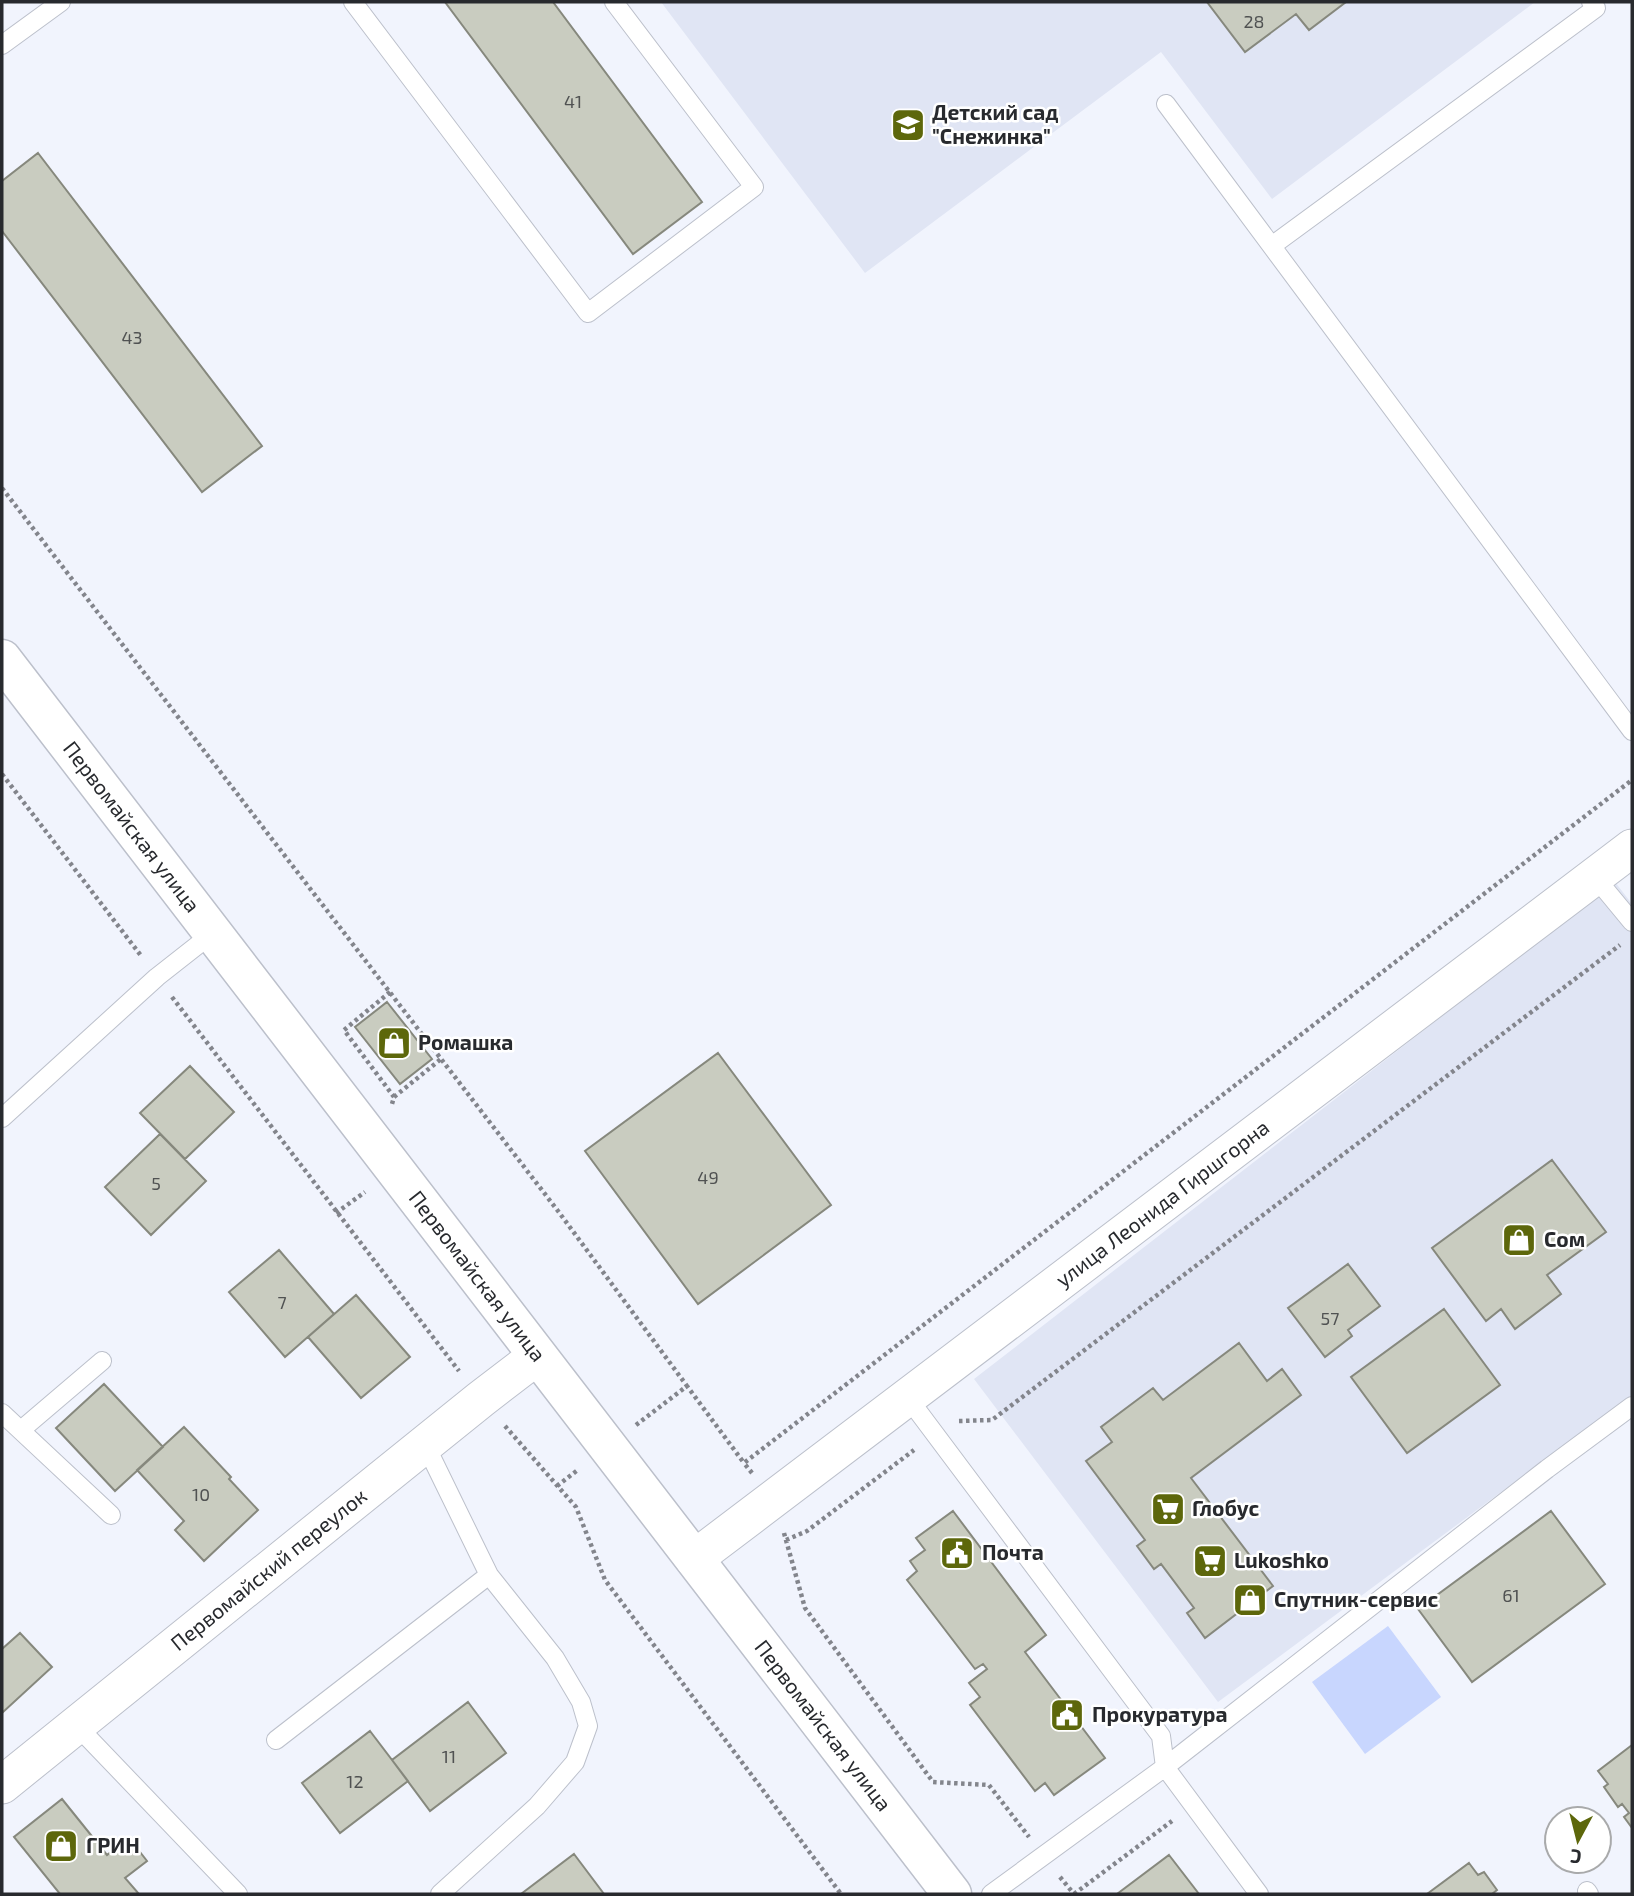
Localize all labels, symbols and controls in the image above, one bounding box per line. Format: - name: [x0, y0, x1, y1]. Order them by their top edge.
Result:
- house number: 28: [1243, 10, 1265, 32]
- house number: 41: [564, 90, 582, 112]
- place label: Детский сад "Снежинка": [932, 99, 1059, 148]
- school or university icon: Детский сад "Снежинка": [889, 106, 927, 144]
- house number: 43: [121, 326, 143, 348]
- street label: Первомайская улица: [59, 736, 206, 917]
- shop icon: Ромашка: [375, 1024, 413, 1062]
- place label: Ромашка: [418, 1029, 513, 1054]
- street label: улица Леонида Гиршгорна: [1050, 1114, 1273, 1292]
- house number: 49: [697, 1166, 719, 1188]
- house number: 5: [151, 1172, 161, 1194]
- street label: Первомайская улица: [405, 1185, 552, 1366]
- shop icon: Сом: [1500, 1221, 1538, 1259]
- place label: Сом: [1544, 1226, 1585, 1251]
- house number: 7: [277, 1291, 287, 1313]
- house number: 57: [1321, 1307, 1339, 1329]
- street label: Первомайский переулок: [165, 1482, 371, 1655]
- house number: 10: [192, 1483, 210, 1505]
- supermarket icon: Глобус: [1149, 1490, 1187, 1528]
- place label: Глобус: [1192, 1495, 1259, 1520]
- public building icon: Почта: [938, 1534, 976, 1572]
- place label: Почта: [982, 1539, 1044, 1564]
- supermarket icon: Lukoshko: [1191, 1542, 1229, 1580]
- place label: Lukoshko: [1234, 1547, 1329, 1572]
- shop icon: Спутник-сервис: [1231, 1581, 1269, 1619]
- house number: 61: [1502, 1584, 1520, 1606]
- place label: Спутник-сервис: [1274, 1586, 1439, 1611]
- street label: Первомайская улица: [750, 1635, 897, 1815]
- public building icon: Прокуратура: [1048, 1696, 1086, 1734]
- place label: Прокуратура: [1092, 1701, 1228, 1726]
- house number: 11: [442, 1745, 456, 1767]
- house number: 12: [346, 1770, 364, 1792]
- north arrow: [1543, 1805, 1613, 1875]
- shop icon: ГРИН: [42, 1827, 80, 1865]
- place label: ГРИН: [86, 1832, 140, 1857]
- text: С: [1569, 1845, 1583, 1869]

